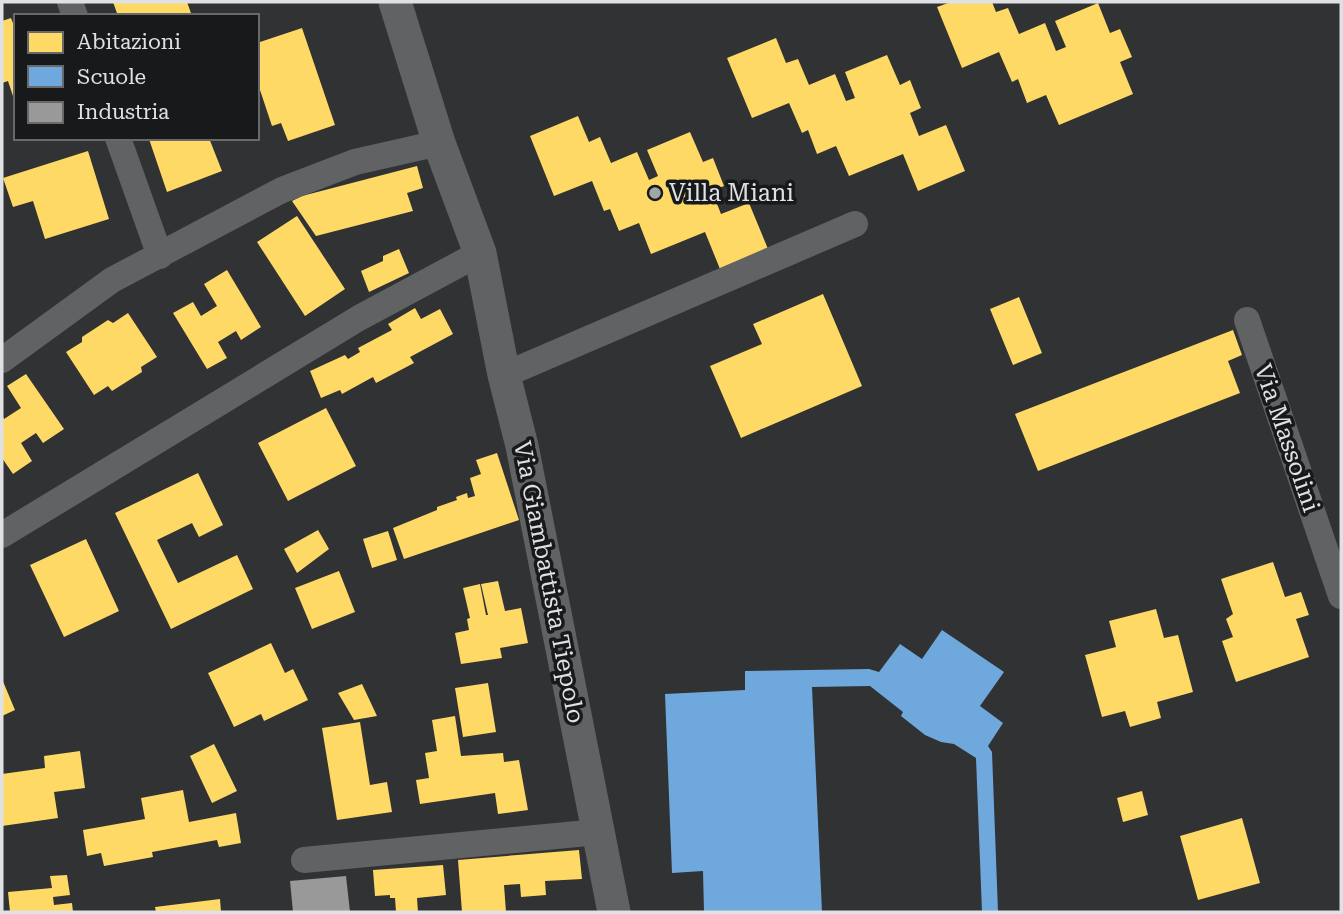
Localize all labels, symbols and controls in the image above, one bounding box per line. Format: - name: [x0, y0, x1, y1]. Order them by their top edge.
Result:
- legend: [14, 14, 259, 140]
- text: Abitazioni: [77, 30, 181, 54]
- text: Scuole: [77, 65, 146, 89]
- text: Industria: [77, 100, 170, 124]
- place label: Villa Miani: [669, 179, 794, 207]
- marker: Villa Miani: [647, 185, 663, 201]
- street label: Via Massolini: [1249, 360, 1326, 516]
- street label: Via Giambattista Tiepolo: [508, 438, 590, 726]

